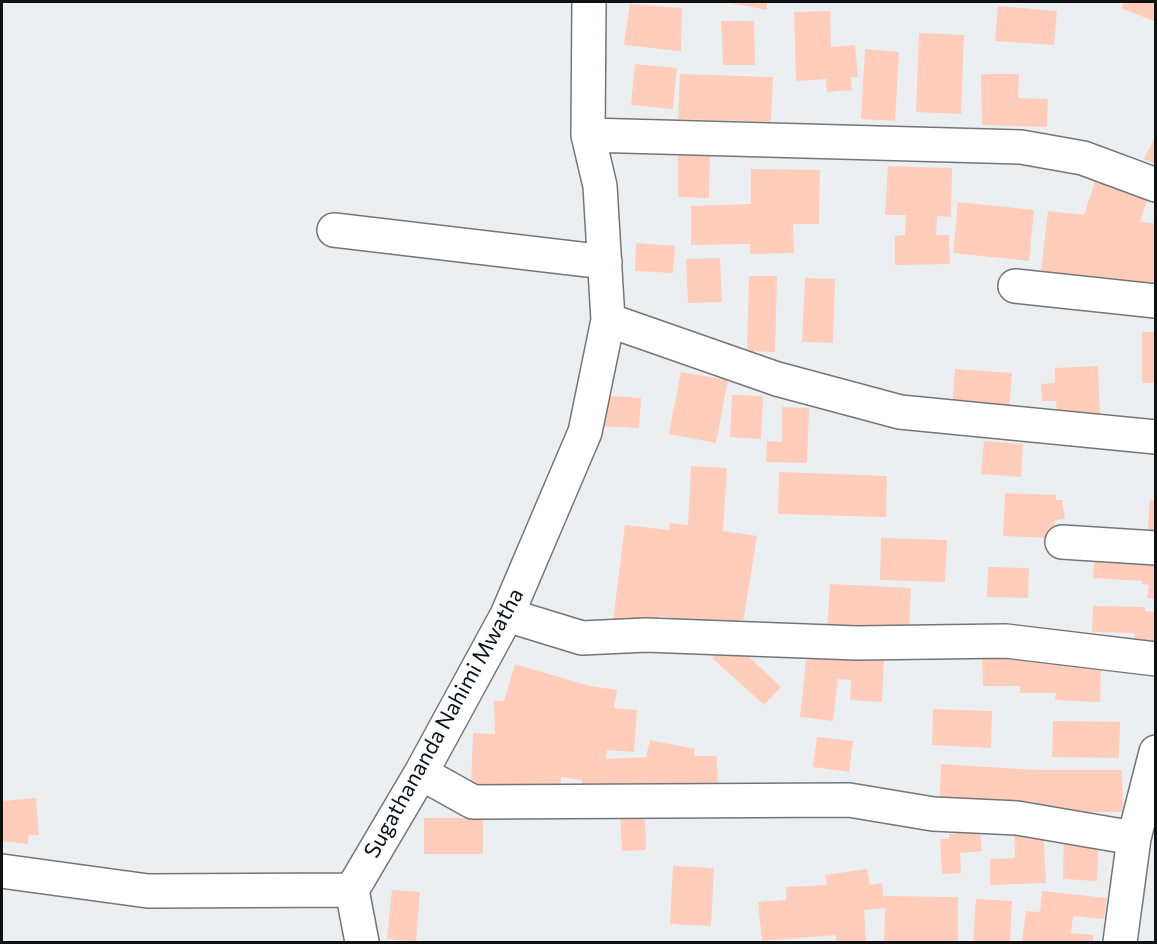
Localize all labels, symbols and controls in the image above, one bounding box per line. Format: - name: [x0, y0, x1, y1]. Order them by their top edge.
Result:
- street label: Sugathananda Nahimi Mwatha: [359, 583, 529, 863]

